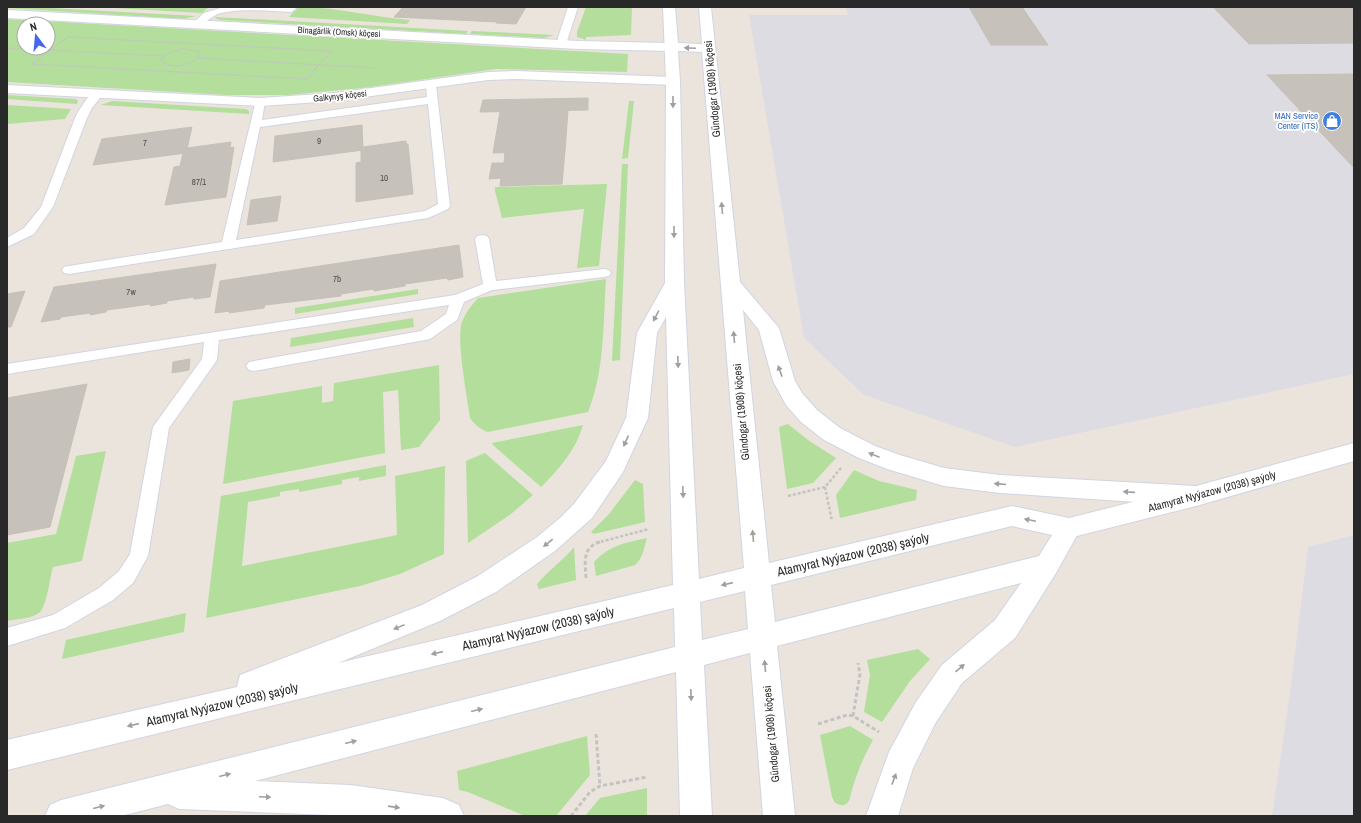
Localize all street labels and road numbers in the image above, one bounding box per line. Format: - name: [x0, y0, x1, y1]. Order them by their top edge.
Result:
- street label: Binagärlik (Omsk) köçesi: [297, 24, 381, 40]
- street label: Gündogar (1908) köçesi: [701, 40, 723, 138]
- street label: Galkynyş köçesi: [313, 87, 367, 105]
- street label: Gündogar (1908) köçesi: [730, 363, 752, 461]
- street label: Atamyrat Nyýazow (2038) şaýoly: [1146, 467, 1278, 515]
- street label: Atamyrat Nyýazow (2038) şaýoly: [774, 529, 932, 581]
- street label: Atamyrat Nyýazow (2038) şaýoly: [459, 603, 617, 655]
- street label: Atamyrat Nyýazow (2038) şaýoly: [143, 679, 301, 731]
- street label: Gündogar (1908) köçesi: [760, 685, 782, 783]

